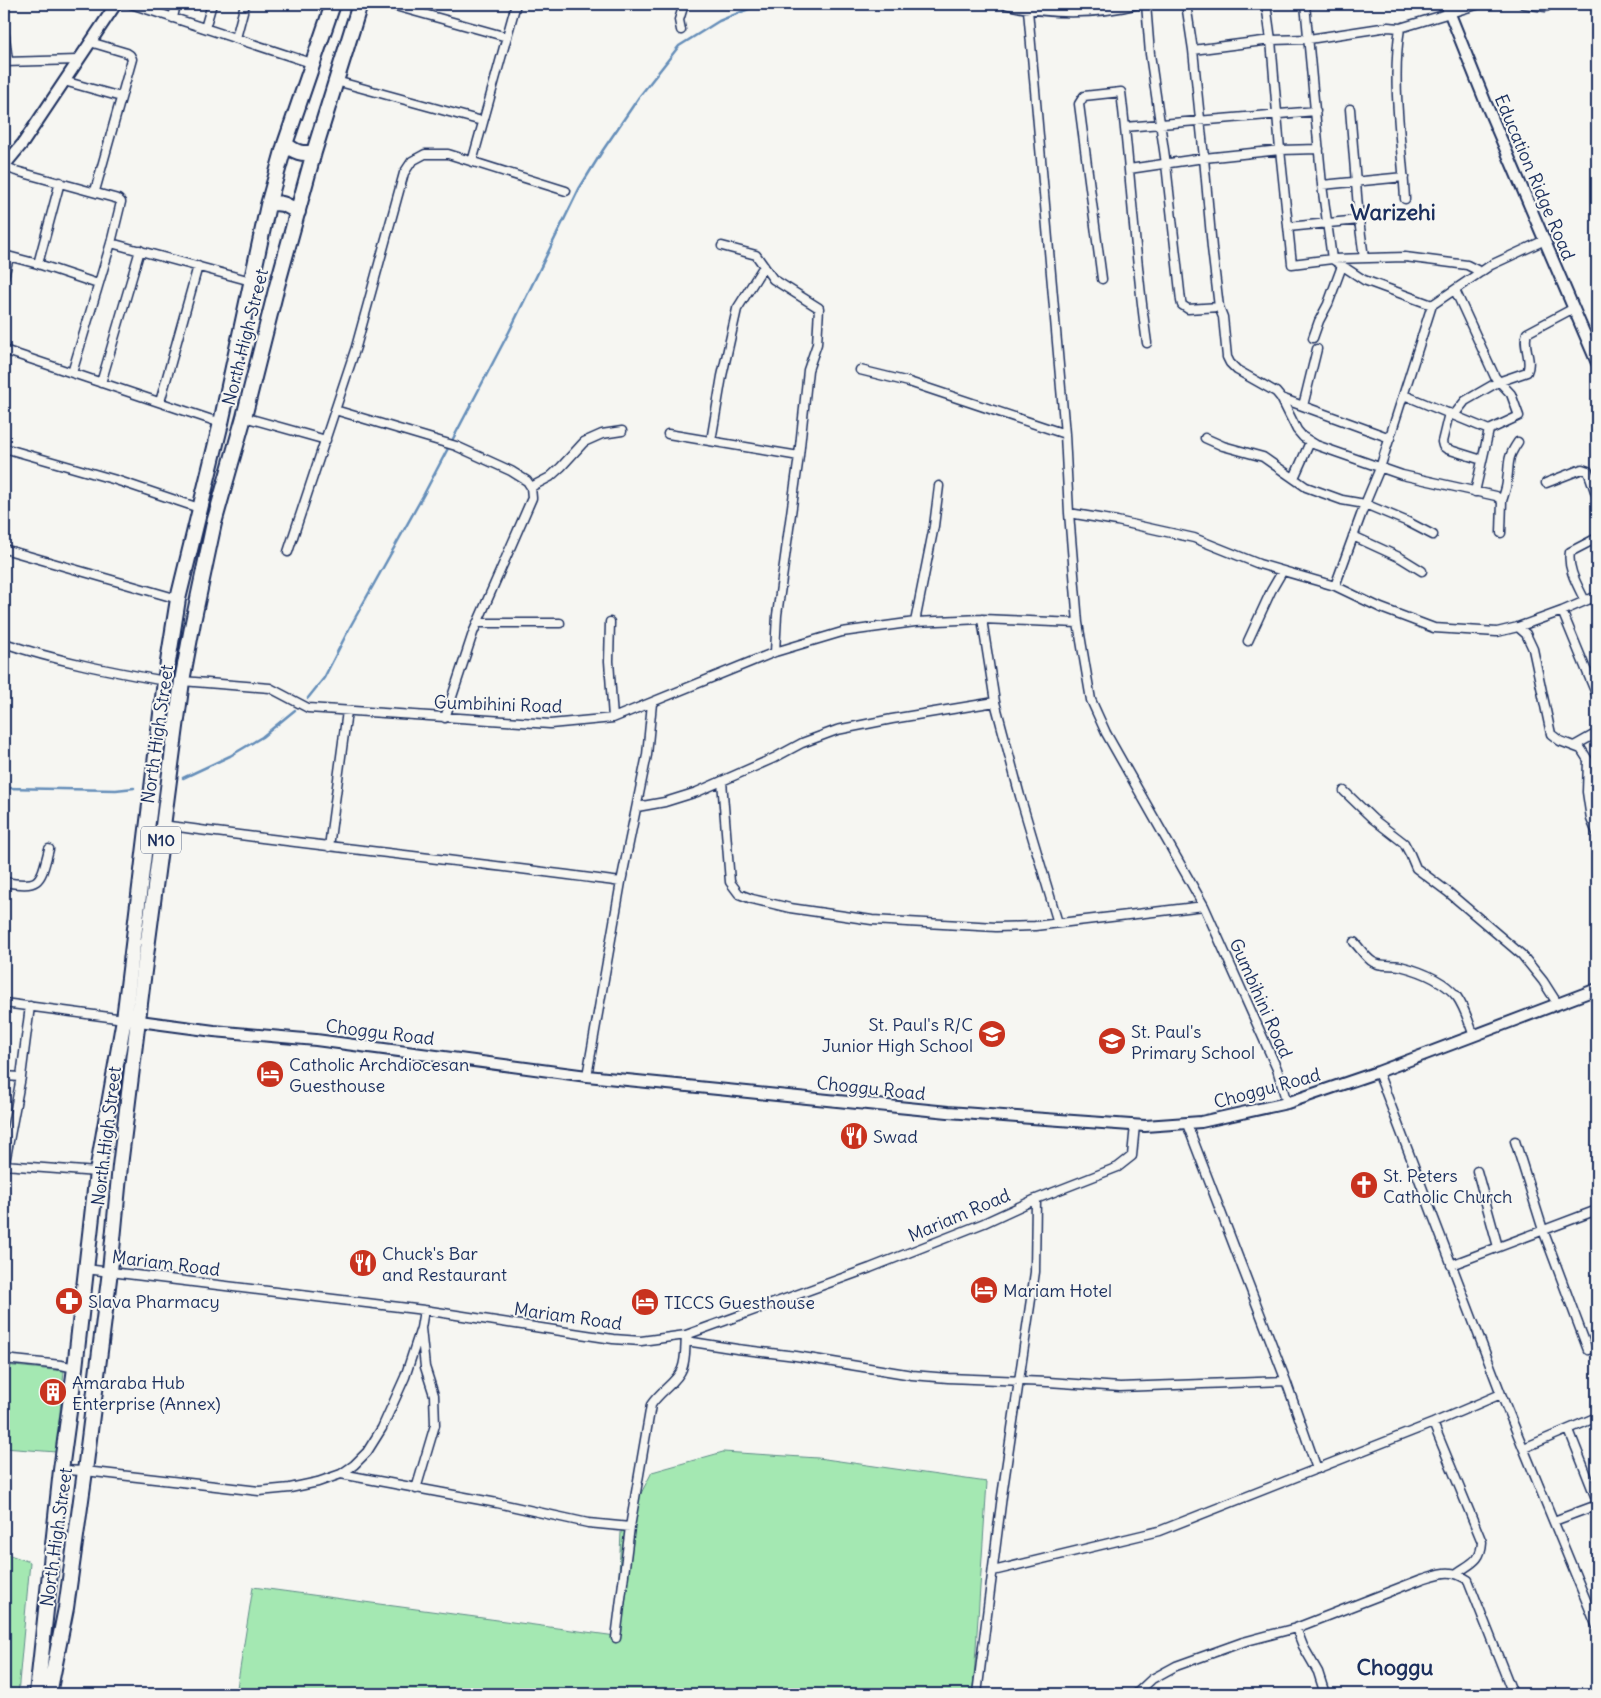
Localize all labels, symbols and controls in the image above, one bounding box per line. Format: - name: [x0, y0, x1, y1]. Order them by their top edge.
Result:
- street label: Education Ridge Road: [1490, 91, 1580, 264]
- district label: Warizehi: [1350, 198, 1436, 226]
- street label: North High Street: [217, 266, 273, 408]
- street label: North High Street: [136, 663, 178, 805]
- street label: Gumbihini Road: [433, 690, 563, 718]
- road number: N10: [141, 826, 181, 854]
- street label: Gumbihini Road: [1224, 935, 1298, 1062]
- place label: St. Paul's R/C Junior High School: [822, 1013, 973, 1057]
- street label: Choggu Road: [324, 1014, 436, 1050]
- school or university icon: St. Paul's R/C Junior High School: [977, 1019, 1007, 1049]
- place label: St. Paul's Primary School: [1131, 1020, 1255, 1064]
- school or university icon: St. Paul's Primary School: [1097, 1026, 1127, 1056]
- place label: Catholic Archdiocesan Guesthouse: [289, 1053, 470, 1097]
- hotel icon: Catholic Archdiocesan Guesthouse: [255, 1059, 285, 1089]
- street label: Choggu Road: [1211, 1063, 1323, 1113]
- street label: North High Street: [86, 1065, 126, 1207]
- street label: Choggu Road: [815, 1071, 927, 1105]
- restaurant icon: Swad: [839, 1121, 869, 1151]
- place label: Swad: [873, 1125, 918, 1148]
- place label: St. Peters Catholic Church: [1383, 1164, 1512, 1208]
- church icon: St. Peters Catholic Church: [1349, 1170, 1379, 1200]
- street label: Mariam Road: [904, 1183, 1014, 1247]
- place label: Chuck's Bar and Restaurant: [382, 1242, 507, 1286]
- street label: Mariam Road: [111, 1245, 222, 1281]
- restaurant icon: Chuck's Bar and Restaurant: [348, 1248, 378, 1278]
- hotel icon: Mariam Hotel: [969, 1275, 999, 1305]
- place label: Mariam Hotel: [1003, 1279, 1112, 1302]
- pharmacy icon: Slava Pharmacy: [54, 1286, 84, 1316]
- hotel icon: TICCS Guesthouse: [630, 1287, 660, 1317]
- place label: Slava Pharmacy: [88, 1290, 220, 1313]
- place label: TICCS Guesthouse: [664, 1291, 815, 1314]
- street label: Mariam Road: [513, 1297, 624, 1335]
- place label: Amaraba Hub Enterprise (Annex): [72, 1371, 221, 1415]
- building icon: Amaraba Hub Enterprise (Annex): [38, 1377, 68, 1407]
- street label: North High Street: [35, 1466, 77, 1608]
- district label: Choggu: [1357, 1653, 1434, 1681]

